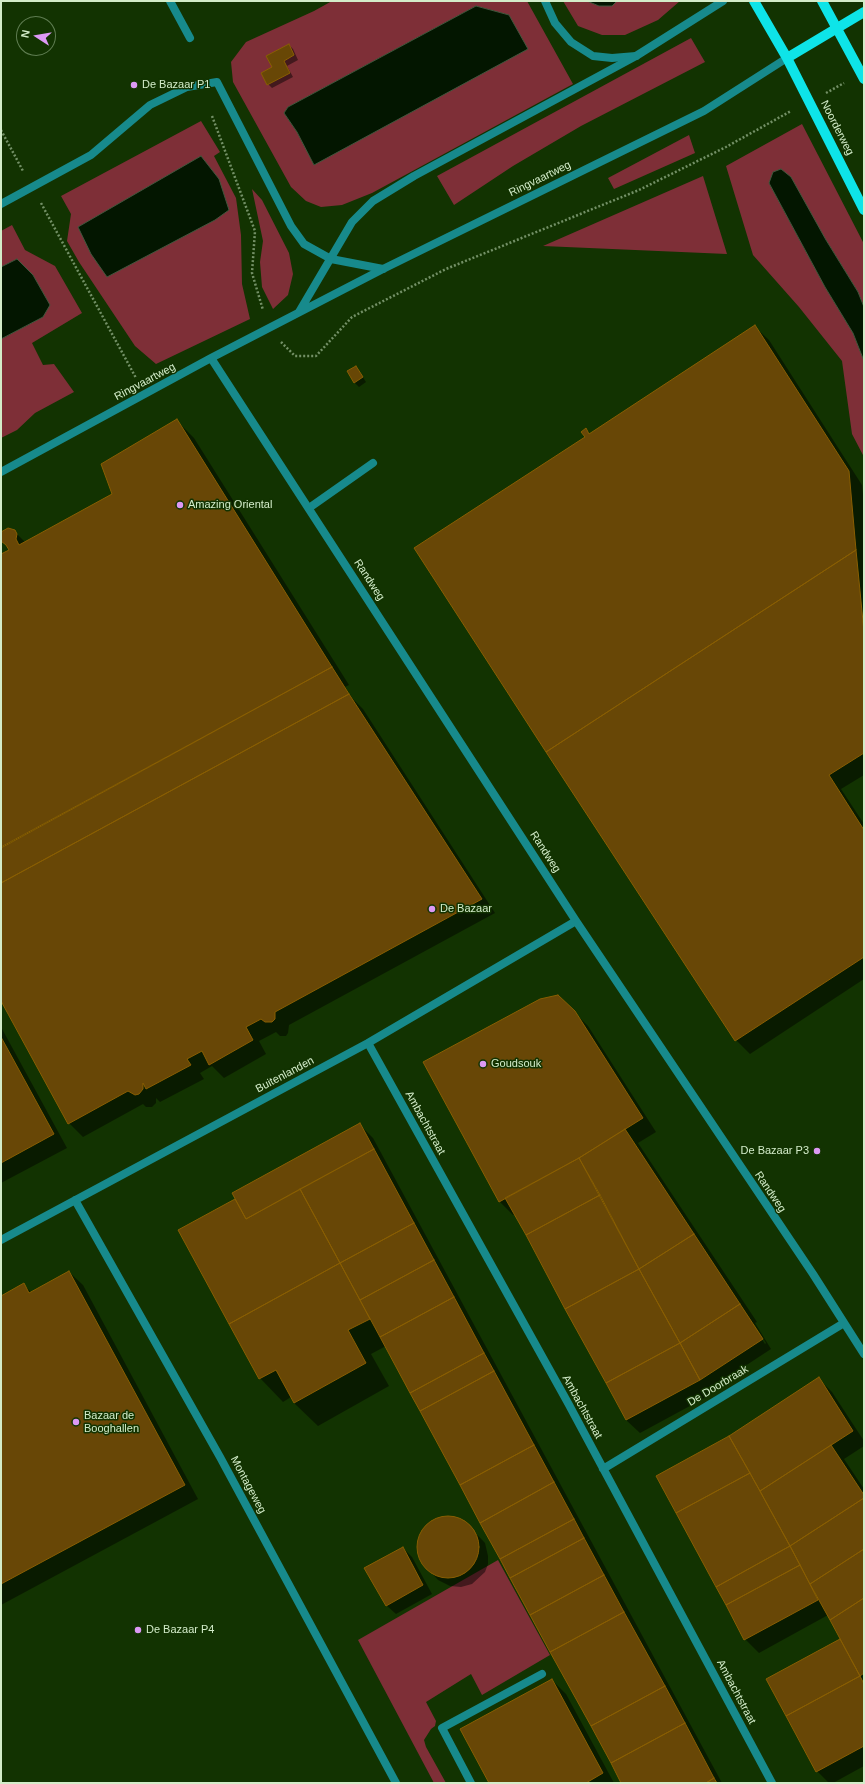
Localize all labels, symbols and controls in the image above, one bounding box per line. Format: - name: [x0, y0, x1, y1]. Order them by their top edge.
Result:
- north arrow: [16, 16, 56, 56]
- text: N: [19, 29, 32, 39]
- place label: De Bazaar P1: [142, 78, 210, 92]
- marker: De Bazaar P1: [129, 80, 139, 90]
- street label: Noorderweg: [818, 98, 856, 158]
- street label: Ringvaartweg: [507, 158, 573, 200]
- street label: Ringvaartweg: [112, 360, 178, 404]
- place label: Amazing Oriental: [188, 498, 272, 512]
- marker: Amazing Oriental: [175, 500, 185, 510]
- street label: Randweg: [351, 557, 387, 603]
- street label: Randweg: [527, 829, 563, 875]
- place label: De Bazaar: [440, 902, 492, 916]
- marker: De Bazaar: [427, 904, 437, 914]
- street label: Buitenlanden: [254, 1054, 316, 1096]
- place label: Goudsouk: [491, 1057, 541, 1071]
- marker: Goudsouk: [478, 1059, 488, 1069]
- street label: Ambachtstraat: [402, 1089, 448, 1157]
- place label: De Bazaar P3: [741, 1144, 809, 1158]
- marker: De Bazaar P3: [812, 1146, 822, 1156]
- street label: Randweg: [752, 1169, 788, 1215]
- street label: De Doorbraak: [685, 1363, 751, 1409]
- street label: Ambachtstraat: [559, 1373, 605, 1441]
- place label: Bazaar de Booghallen: [84, 1409, 139, 1435]
- marker: Bazaar de Booghallen: [71, 1417, 81, 1427]
- street label: Montageweg: [227, 1454, 269, 1516]
- place label: De Bazaar P4: [146, 1623, 214, 1637]
- marker: De Bazaar P4: [133, 1625, 143, 1635]
- street label: Ambachtstraat: [714, 1658, 758, 1726]

